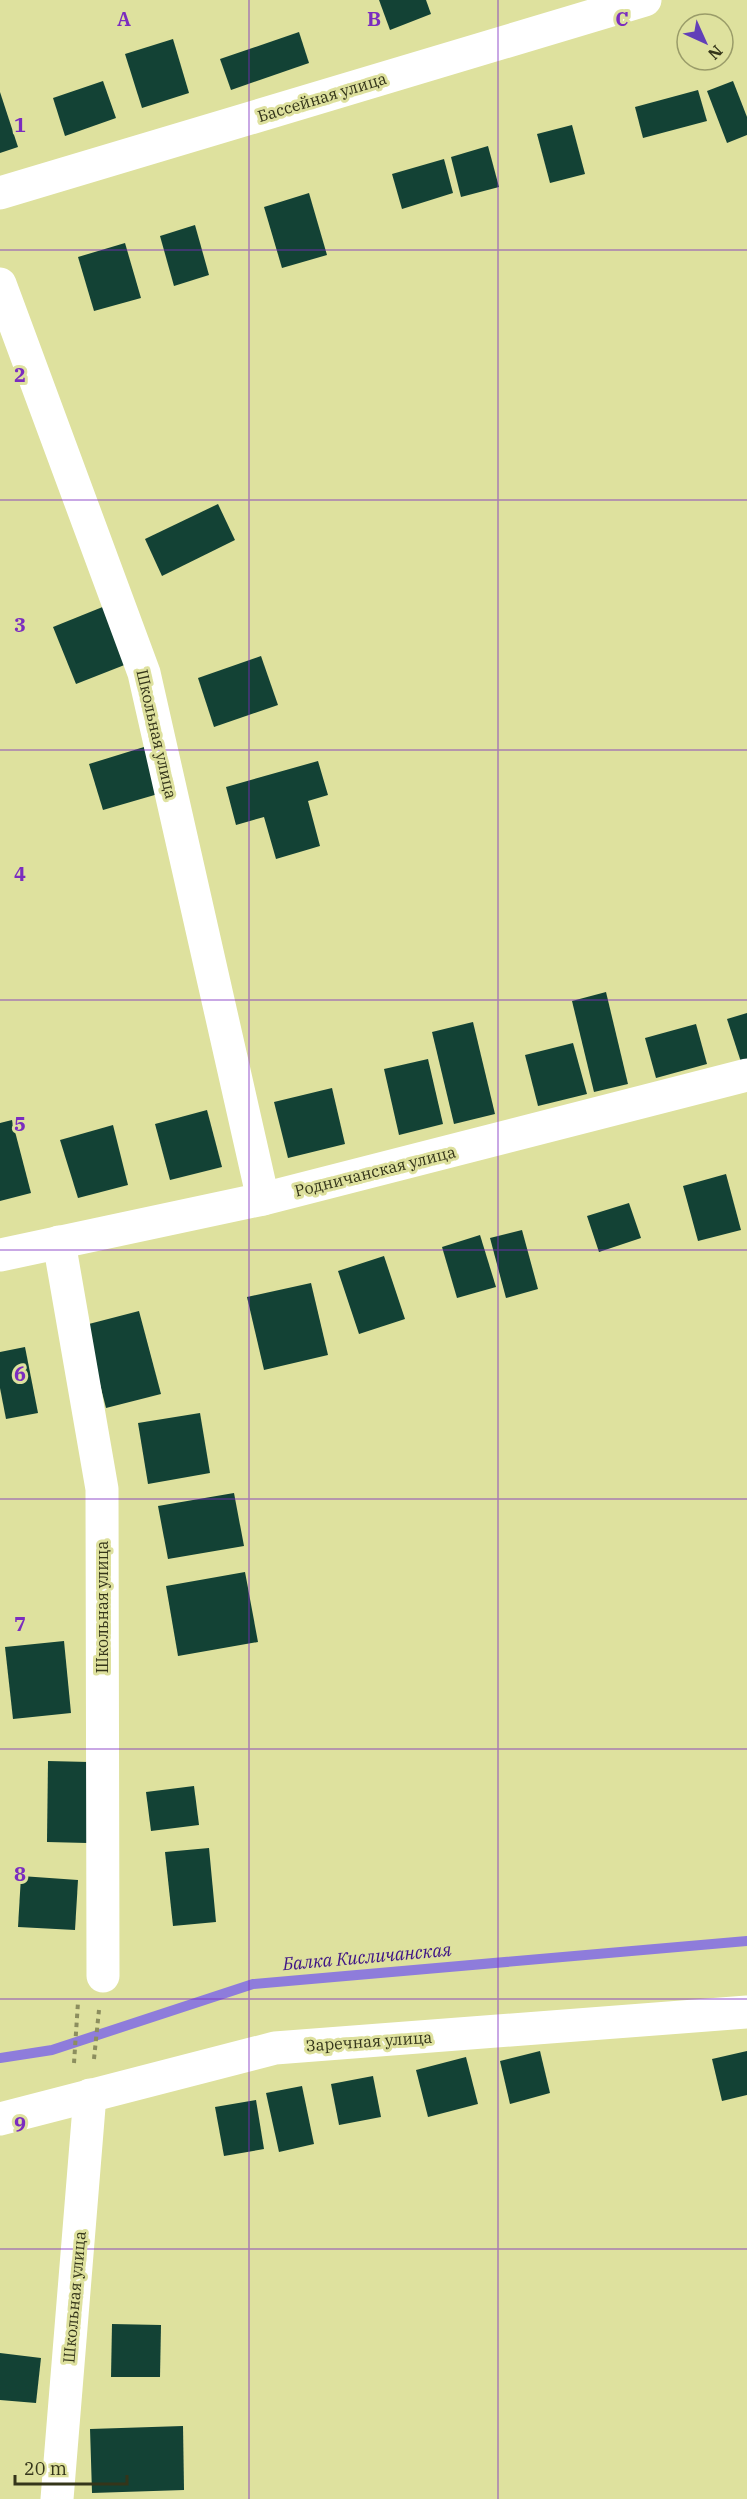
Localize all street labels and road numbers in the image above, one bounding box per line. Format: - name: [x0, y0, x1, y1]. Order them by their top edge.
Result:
- street label: Бассейная улица: [255, 68, 389, 126]
- street label: Школьная улица: [132, 667, 182, 801]
- street label: Родничанская улица: [292, 1141, 458, 1201]
- street label: Школьная улица: [92, 1541, 112, 1673]
- street label: Заречная улица: [305, 2027, 433, 2055]
- street label: Школьная улица: [58, 2230, 90, 2364]

